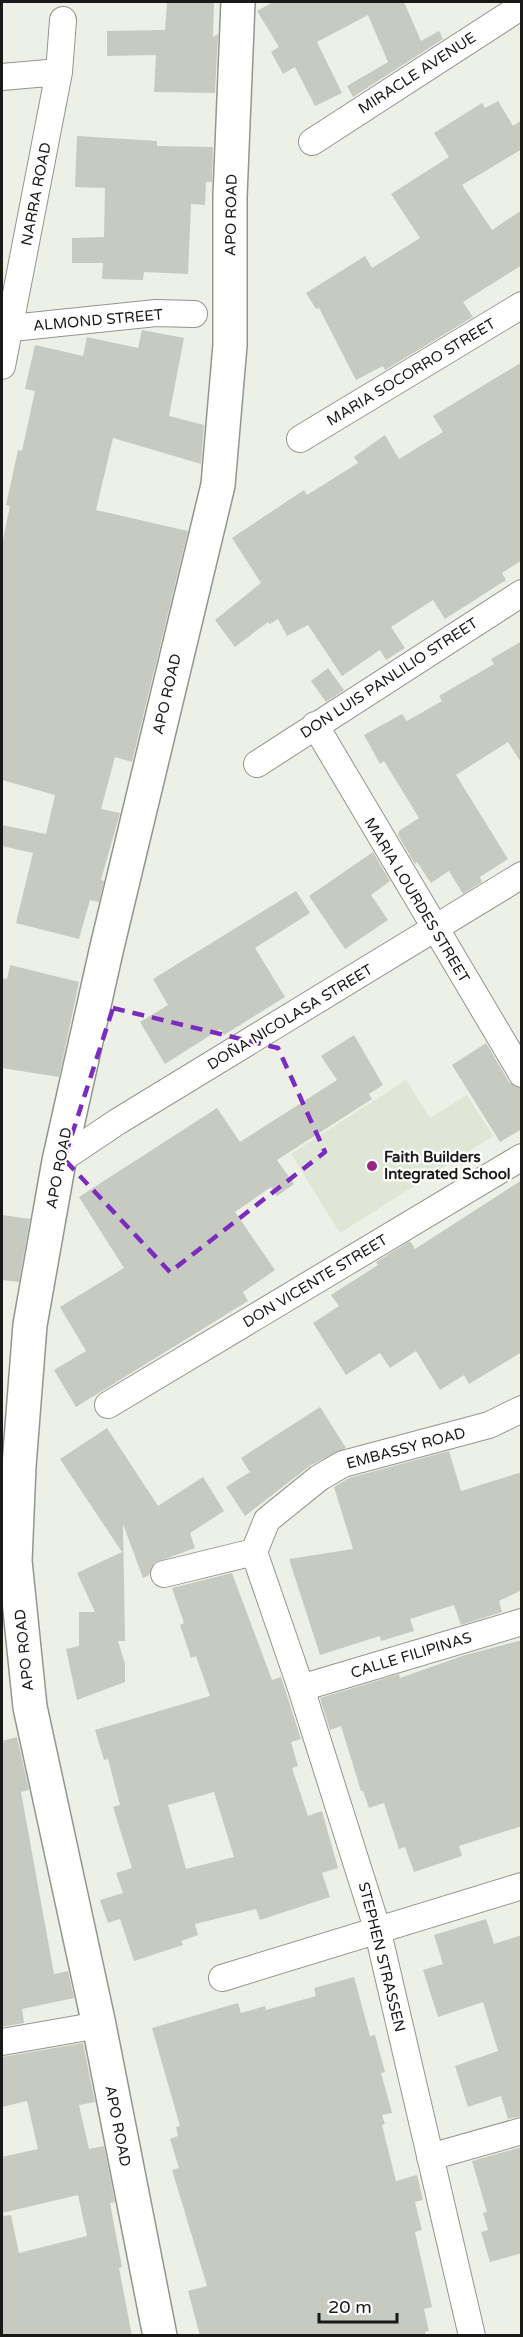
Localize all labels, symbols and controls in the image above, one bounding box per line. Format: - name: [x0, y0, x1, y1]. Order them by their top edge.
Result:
- street label: MIRACLE AVENUE: [355, 28, 479, 118]
- street label: NARRA ROAD: [17, 141, 55, 247]
- street label: APO ROAD: [221, 174, 241, 256]
- street label: ALMOND STREET: [32, 305, 164, 335]
- street label: MARIA SOCORRO STREET: [323, 314, 499, 430]
- street label: DON LUIS PANLILIO STREET: [297, 614, 481, 742]
- street label: APO ROAD: [149, 652, 185, 736]
- street label: MARIA LOURDES STREET: [361, 814, 473, 986]
- street label: DOÑA NICOLASA STREET: [204, 960, 376, 1074]
- street label: APO ROAD: [42, 1126, 76, 1210]
- place label: Faith Builders Integrated School: [384, 1148, 510, 1184]
- marker: Faith Builders Integrated School: [365, 1159, 379, 1173]
- street label: DON VICENTE STREET: [239, 1231, 391, 1331]
- street label: EMBASSY ROAD: [344, 1423, 468, 1473]
- street label: APO ROAD: [11, 1608, 37, 1692]
- street label: CALLE FILIPINAS: [348, 1628, 474, 1682]
- street label: STEPHEN STRASSEN: [355, 1880, 409, 2034]
- street label: APO ROAD: [101, 2084, 135, 2168]
- scale bar: [319, 2286, 397, 2324]
- text: 20 m: [328, 2296, 372, 2318]

